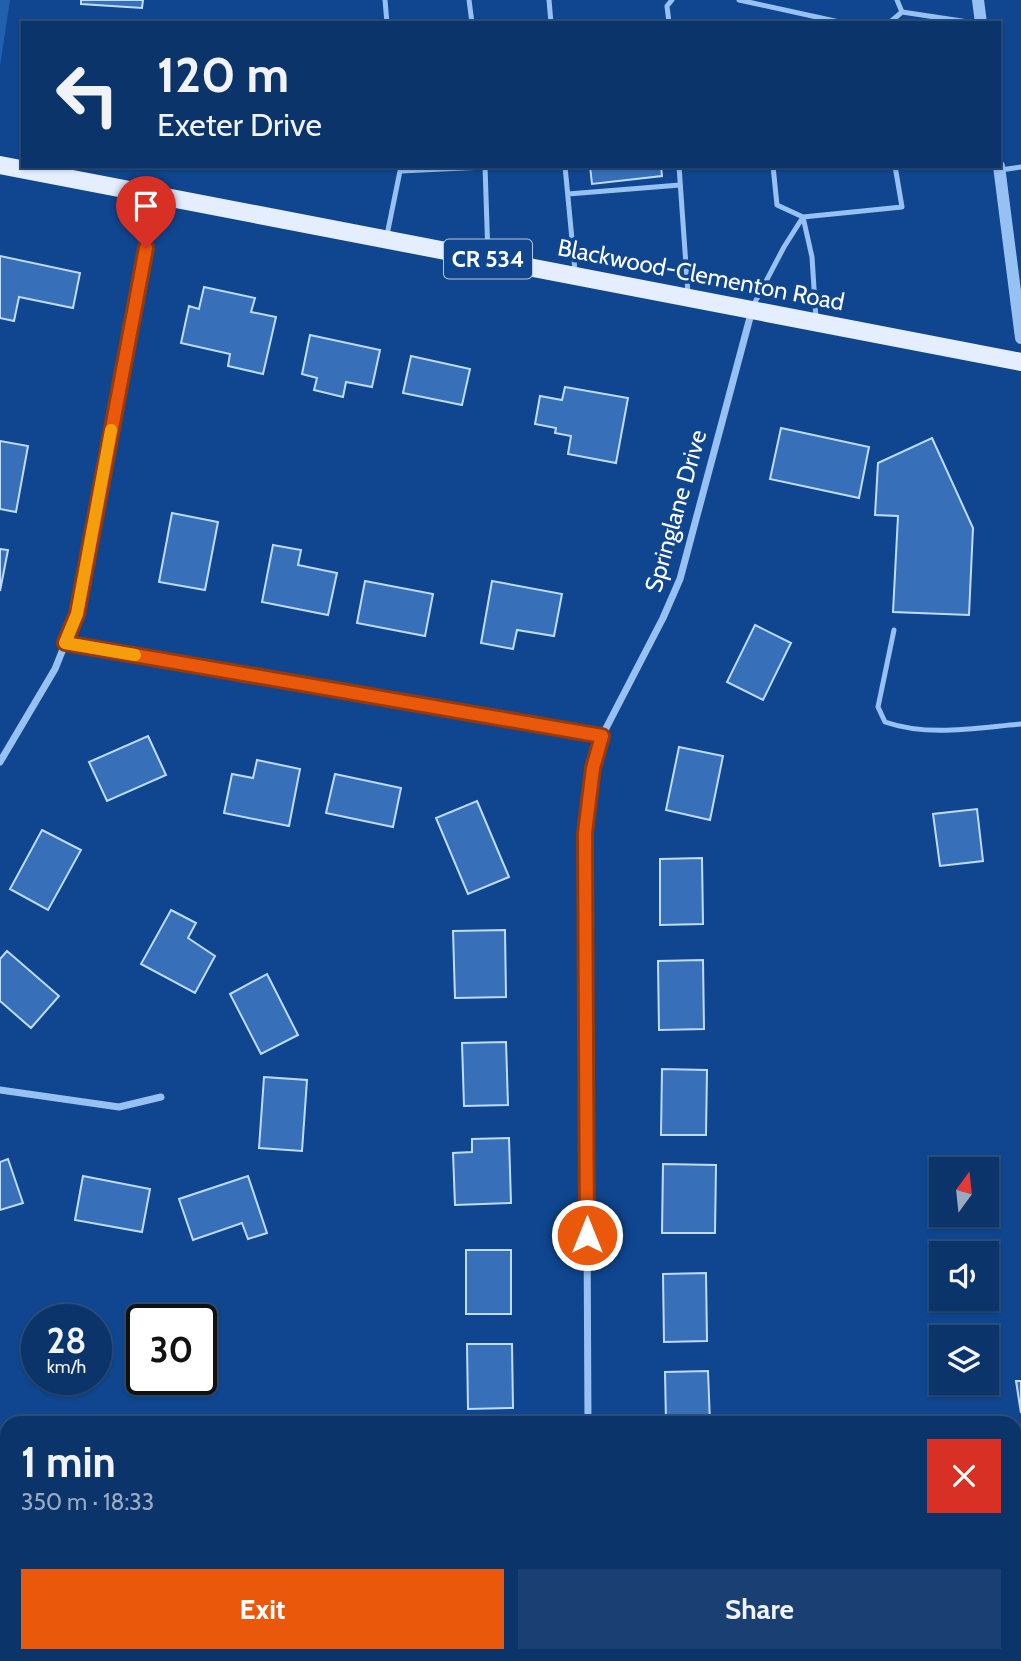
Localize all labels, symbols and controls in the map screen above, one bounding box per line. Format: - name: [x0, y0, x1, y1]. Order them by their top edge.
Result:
- text: 120 m: [157, 45, 289, 104]
- icon: left: [42, 49, 133, 140]
- text: Exeter Drive: [157, 105, 322, 144]
- pin: [116, 176, 176, 248]
- icon: arrive: [127, 187, 165, 225]
- street label: Blackwood-Clementon Road: [555, 232, 847, 317]
- road number: CR 534: [444, 240, 532, 278]
- street label: Springlane Drive: [639, 426, 713, 595]
- north arrow: [929, 1157, 999, 1227]
- map controls: [929, 1157, 999, 1395]
- position arrow: [550, 1198, 624, 1272]
- button: sound: [929, 1241, 999, 1311]
- speed limit sign: 30: [126, 1304, 217, 1395]
- text: 28: [47, 1319, 86, 1362]
- button: layers: [929, 1325, 999, 1395]
- text: km/h: [47, 1356, 86, 1378]
- text: 1 min: [21, 1436, 116, 1488]
- button: close: [927, 1439, 1001, 1513]
- text: 350 m · 18:33: [21, 1488, 154, 1516]
- button: Exit: [21, 1569, 504, 1649]
- button: Share: [518, 1569, 1001, 1649]

